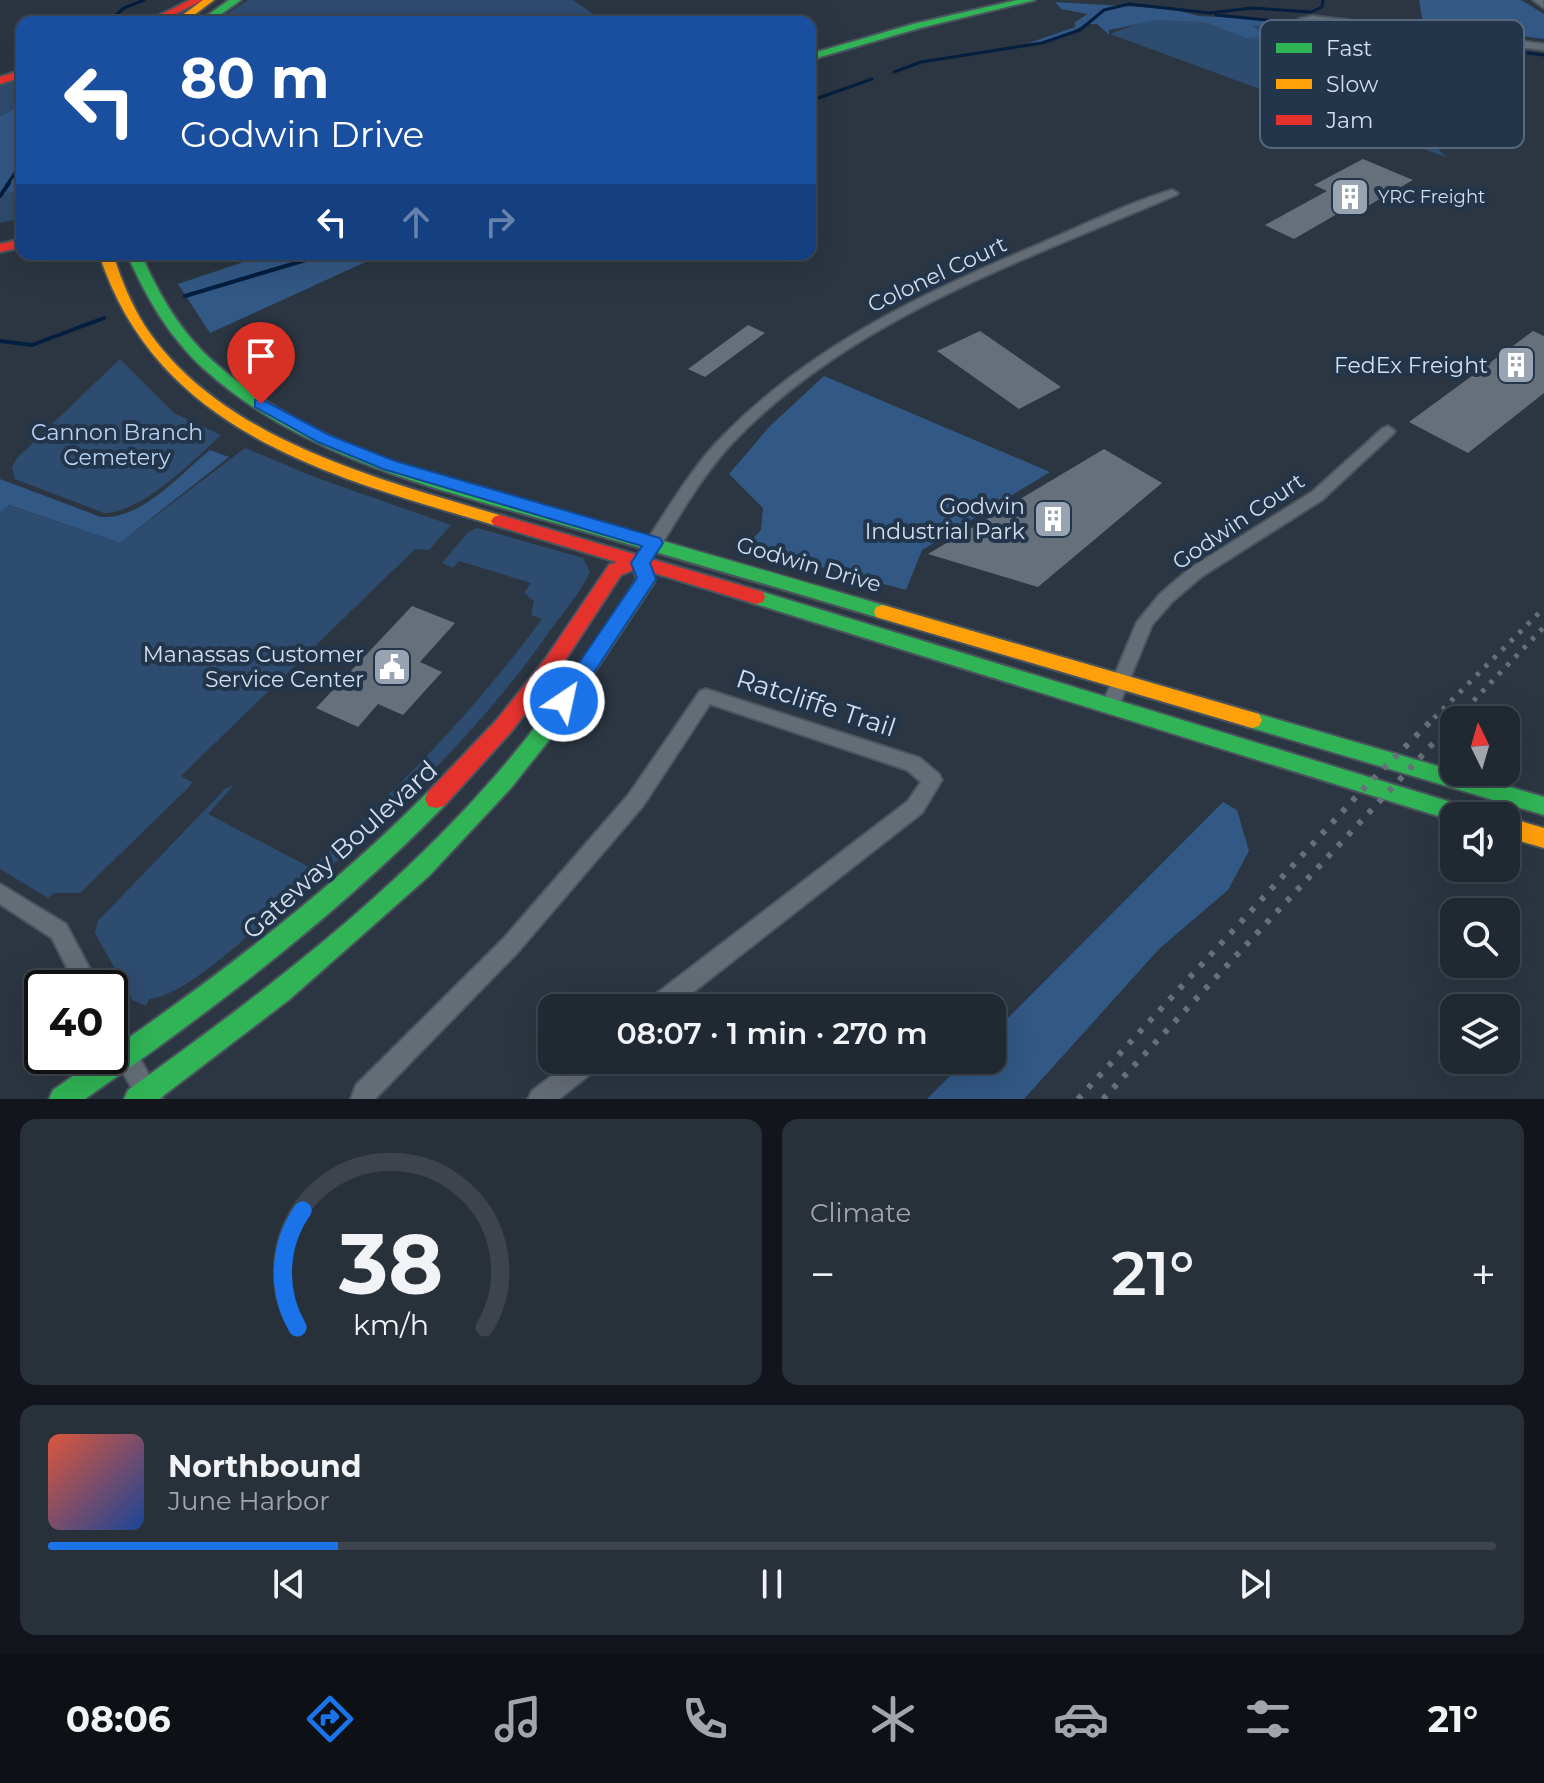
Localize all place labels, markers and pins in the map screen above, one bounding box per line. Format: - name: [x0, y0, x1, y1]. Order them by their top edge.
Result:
- building icon: YRC Freight: [1329, 176, 1371, 218]
- place label: YRC Freight: [1378, 186, 1485, 208]
- pin: [227, 322, 295, 404]
- building icon: FedEx Freight: [1495, 344, 1537, 386]
- place label: FedEx Freight: [1334, 352, 1488, 379]
- place label: Godwin Industrial Park: [865, 493, 1026, 545]
- building icon: Godwin Industrial Park: [1032, 498, 1074, 540]
- place label: Manassas Customer Service Center: [143, 641, 364, 693]
- public building icon: Manassas Customer Service Center: [371, 646, 413, 688]

